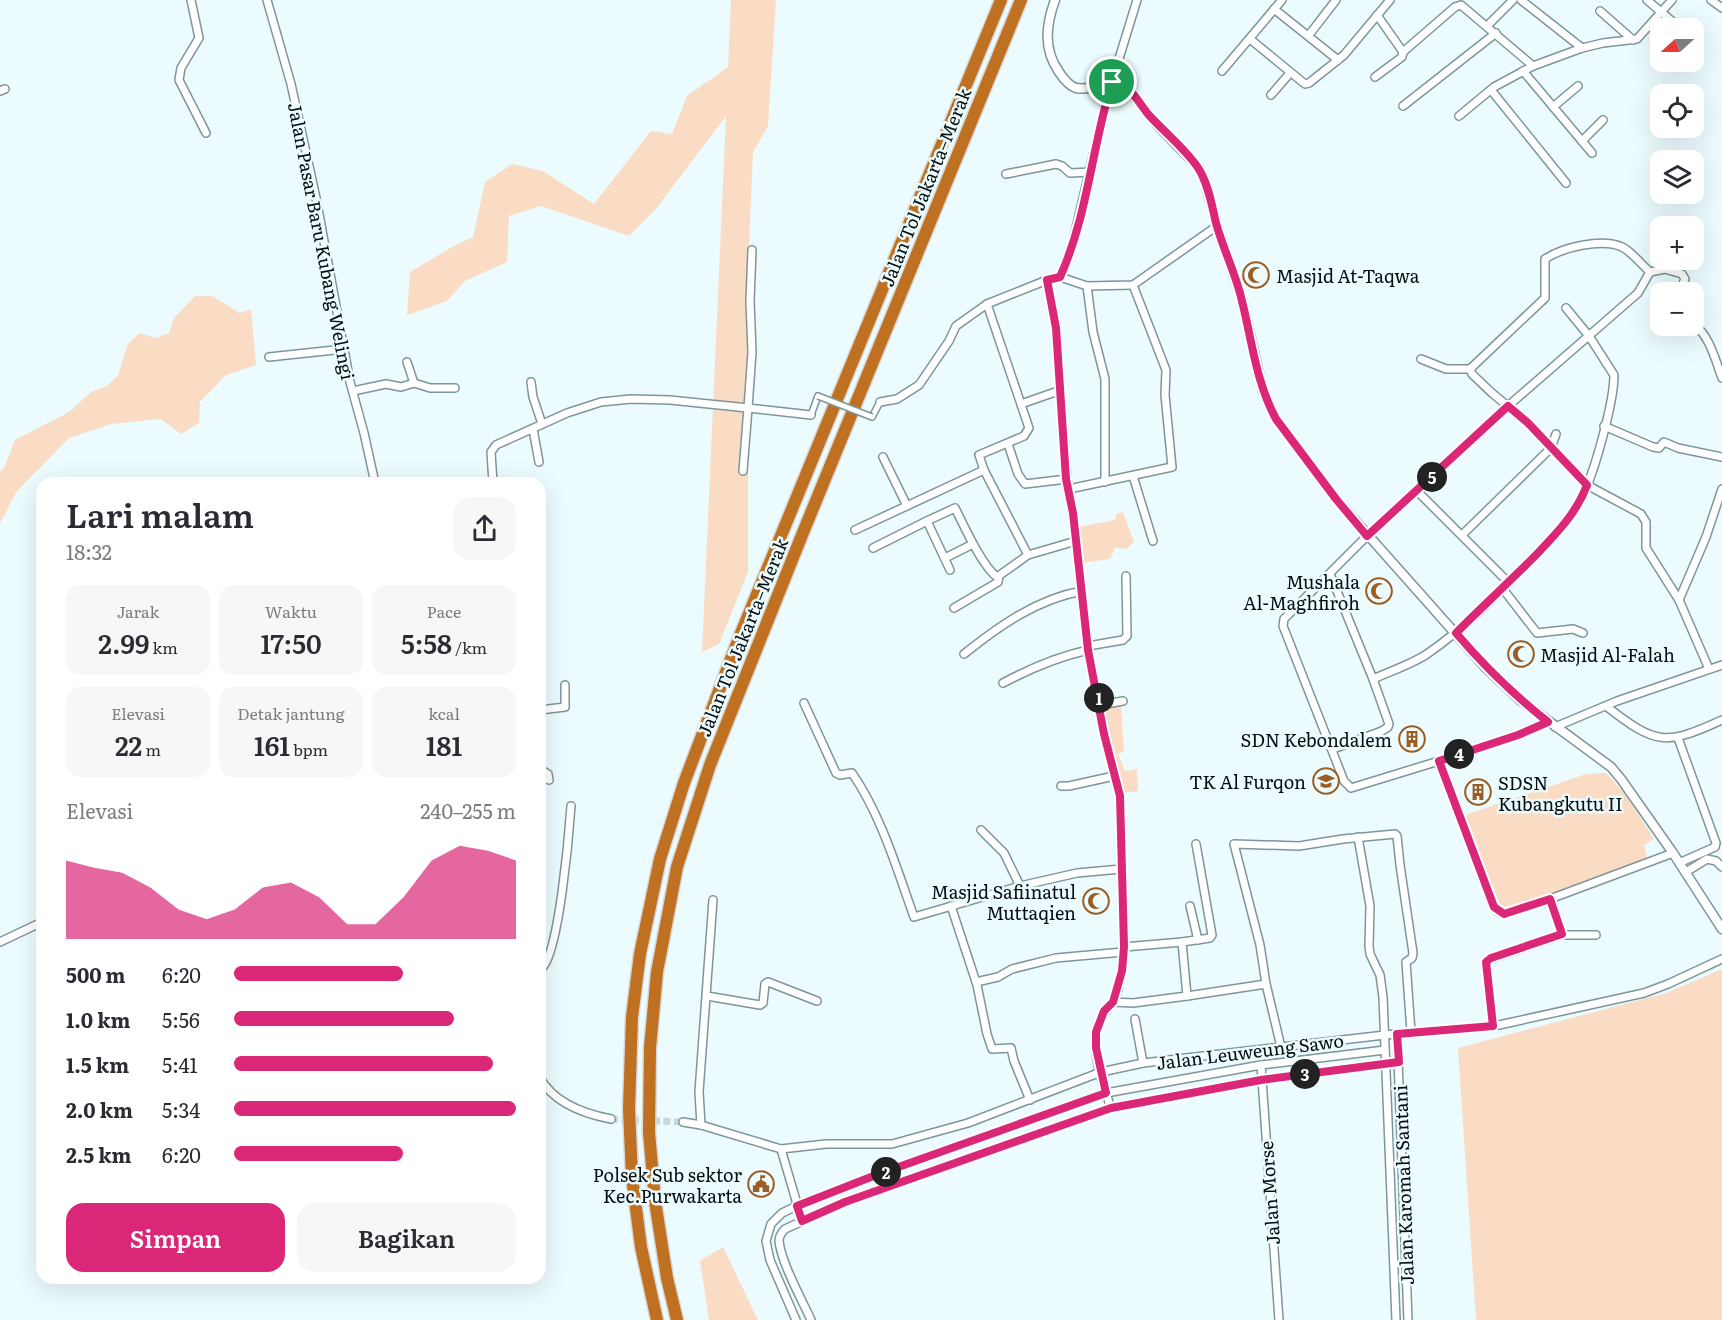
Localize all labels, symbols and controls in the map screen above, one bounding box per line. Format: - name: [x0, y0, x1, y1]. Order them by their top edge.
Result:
- north arrow: [1650, 18, 1704, 72]
- map controls: [1650, 18, 1704, 336]
- pin: [1086, 56, 1137, 107]
- icon: arrive: [1095, 65, 1128, 98]
- street label: Jalan Tol Jakarta–Merak: [873, 83, 978, 290]
- button: locate: [1650, 84, 1704, 138]
- street label: Jalan Pasar Baru Kubang Welingi: [282, 100, 362, 382]
- button: layers: [1650, 150, 1704, 204]
- button: +: [1650, 216, 1704, 270]
- mosque icon: Masjid At-Taqwa: [1241, 260, 1271, 290]
- place label: Masjid At-Taqwa: [1276, 262, 1420, 289]
- button: −: [1650, 282, 1704, 336]
- pin: 5: [1417, 462, 1447, 492]
- text: 5: [1428, 465, 1436, 489]
- text: Lari malam: [66, 489, 254, 538]
- button: share: [453, 497, 516, 560]
- street label: Jalan Tol Jakarta–Merak: [690, 533, 795, 740]
- text: 18:32: [66, 536, 112, 566]
- place label: Mushala Al-Maghfiroh: [1243, 568, 1360, 616]
- mosque icon: Mushala Al-Maghfiroh: [1364, 576, 1394, 606]
- text: Jarak: [117, 599, 159, 623]
- text: Waktu: [265, 599, 317, 623]
- text: Pace: [427, 599, 461, 623]
- text: 2.99: [98, 623, 149, 662]
- text: 17:50: [260, 623, 322, 662]
- text: 5:58: [401, 623, 452, 662]
- text: km: [149, 635, 178, 659]
- text: /km: [452, 635, 487, 659]
- mosque icon: Masjid Al-Falah: [1506, 639, 1536, 669]
- place label: Masjid Al-Falah: [1540, 641, 1675, 668]
- pin: 1: [1084, 683, 1114, 713]
- text: 1: [1096, 686, 1102, 710]
- text: Elevasi: [111, 701, 165, 725]
- text: Detak jantung: [237, 701, 345, 725]
- text: kcal: [428, 701, 460, 725]
- building icon: SDN Kebondalem: [1397, 724, 1427, 754]
- text: 22: [115, 725, 142, 764]
- text: 161: [254, 725, 290, 764]
- text: 181: [426, 725, 462, 764]
- place label: SDN Kebondalem: [1241, 726, 1392, 753]
- text: m: [142, 737, 161, 761]
- text: bpm: [290, 737, 328, 761]
- pin: 4: [1444, 739, 1474, 769]
- text: 4: [1454, 742, 1464, 766]
- school or university icon: TK Al Furqon: [1311, 766, 1341, 796]
- place label: TK Al Furqon: [1189, 768, 1306, 795]
- place label: SDSN Kubangkutu II: [1498, 769, 1623, 817]
- building icon: SDSN Kubangkutu II: [1463, 777, 1493, 807]
- text: Elevasi: [66, 795, 133, 825]
- text: 240–255 m: [420, 795, 516, 825]
- place label: Masjid Safiinatul Muttaqien: [931, 878, 1076, 926]
- mosque icon: Masjid Safiinatul Muttaqien: [1081, 886, 1111, 916]
- text: 500 m: [66, 959, 125, 989]
- text: 6:20: [162, 959, 201, 989]
- text: 1.0 km: [66, 1004, 131, 1034]
- text: 5:56: [162, 1004, 200, 1034]
- street label: Jalan Leuweung Sawo: [1155, 1026, 1345, 1076]
- text: 1.5 km: [66, 1049, 129, 1079]
- text: 5:41: [162, 1049, 198, 1079]
- pin: 3: [1290, 1059, 1320, 1089]
- text: 3: [1301, 1062, 1309, 1086]
- street label: Jalan Karomah Santani: [1386, 1084, 1420, 1286]
- text: 2.0 km: [66, 1094, 133, 1124]
- text: 5:34: [162, 1094, 200, 1124]
- text: 2.5 km: [66, 1139, 132, 1169]
- text: 6:20: [162, 1139, 201, 1169]
- street label: Jalan Morse: [1252, 1140, 1286, 1246]
- pin: 2: [871, 1157, 901, 1187]
- text: 2: [882, 1160, 890, 1184]
- place label: Polsek Sub sektor Kec.Purwakarta: [593, 1161, 742, 1209]
- public building icon: Polsek Sub sektor Kec.Purwakarta: [746, 1169, 776, 1199]
- button: Simpan: [66, 1203, 285, 1272]
- button: Bagikan: [297, 1203, 516, 1272]

